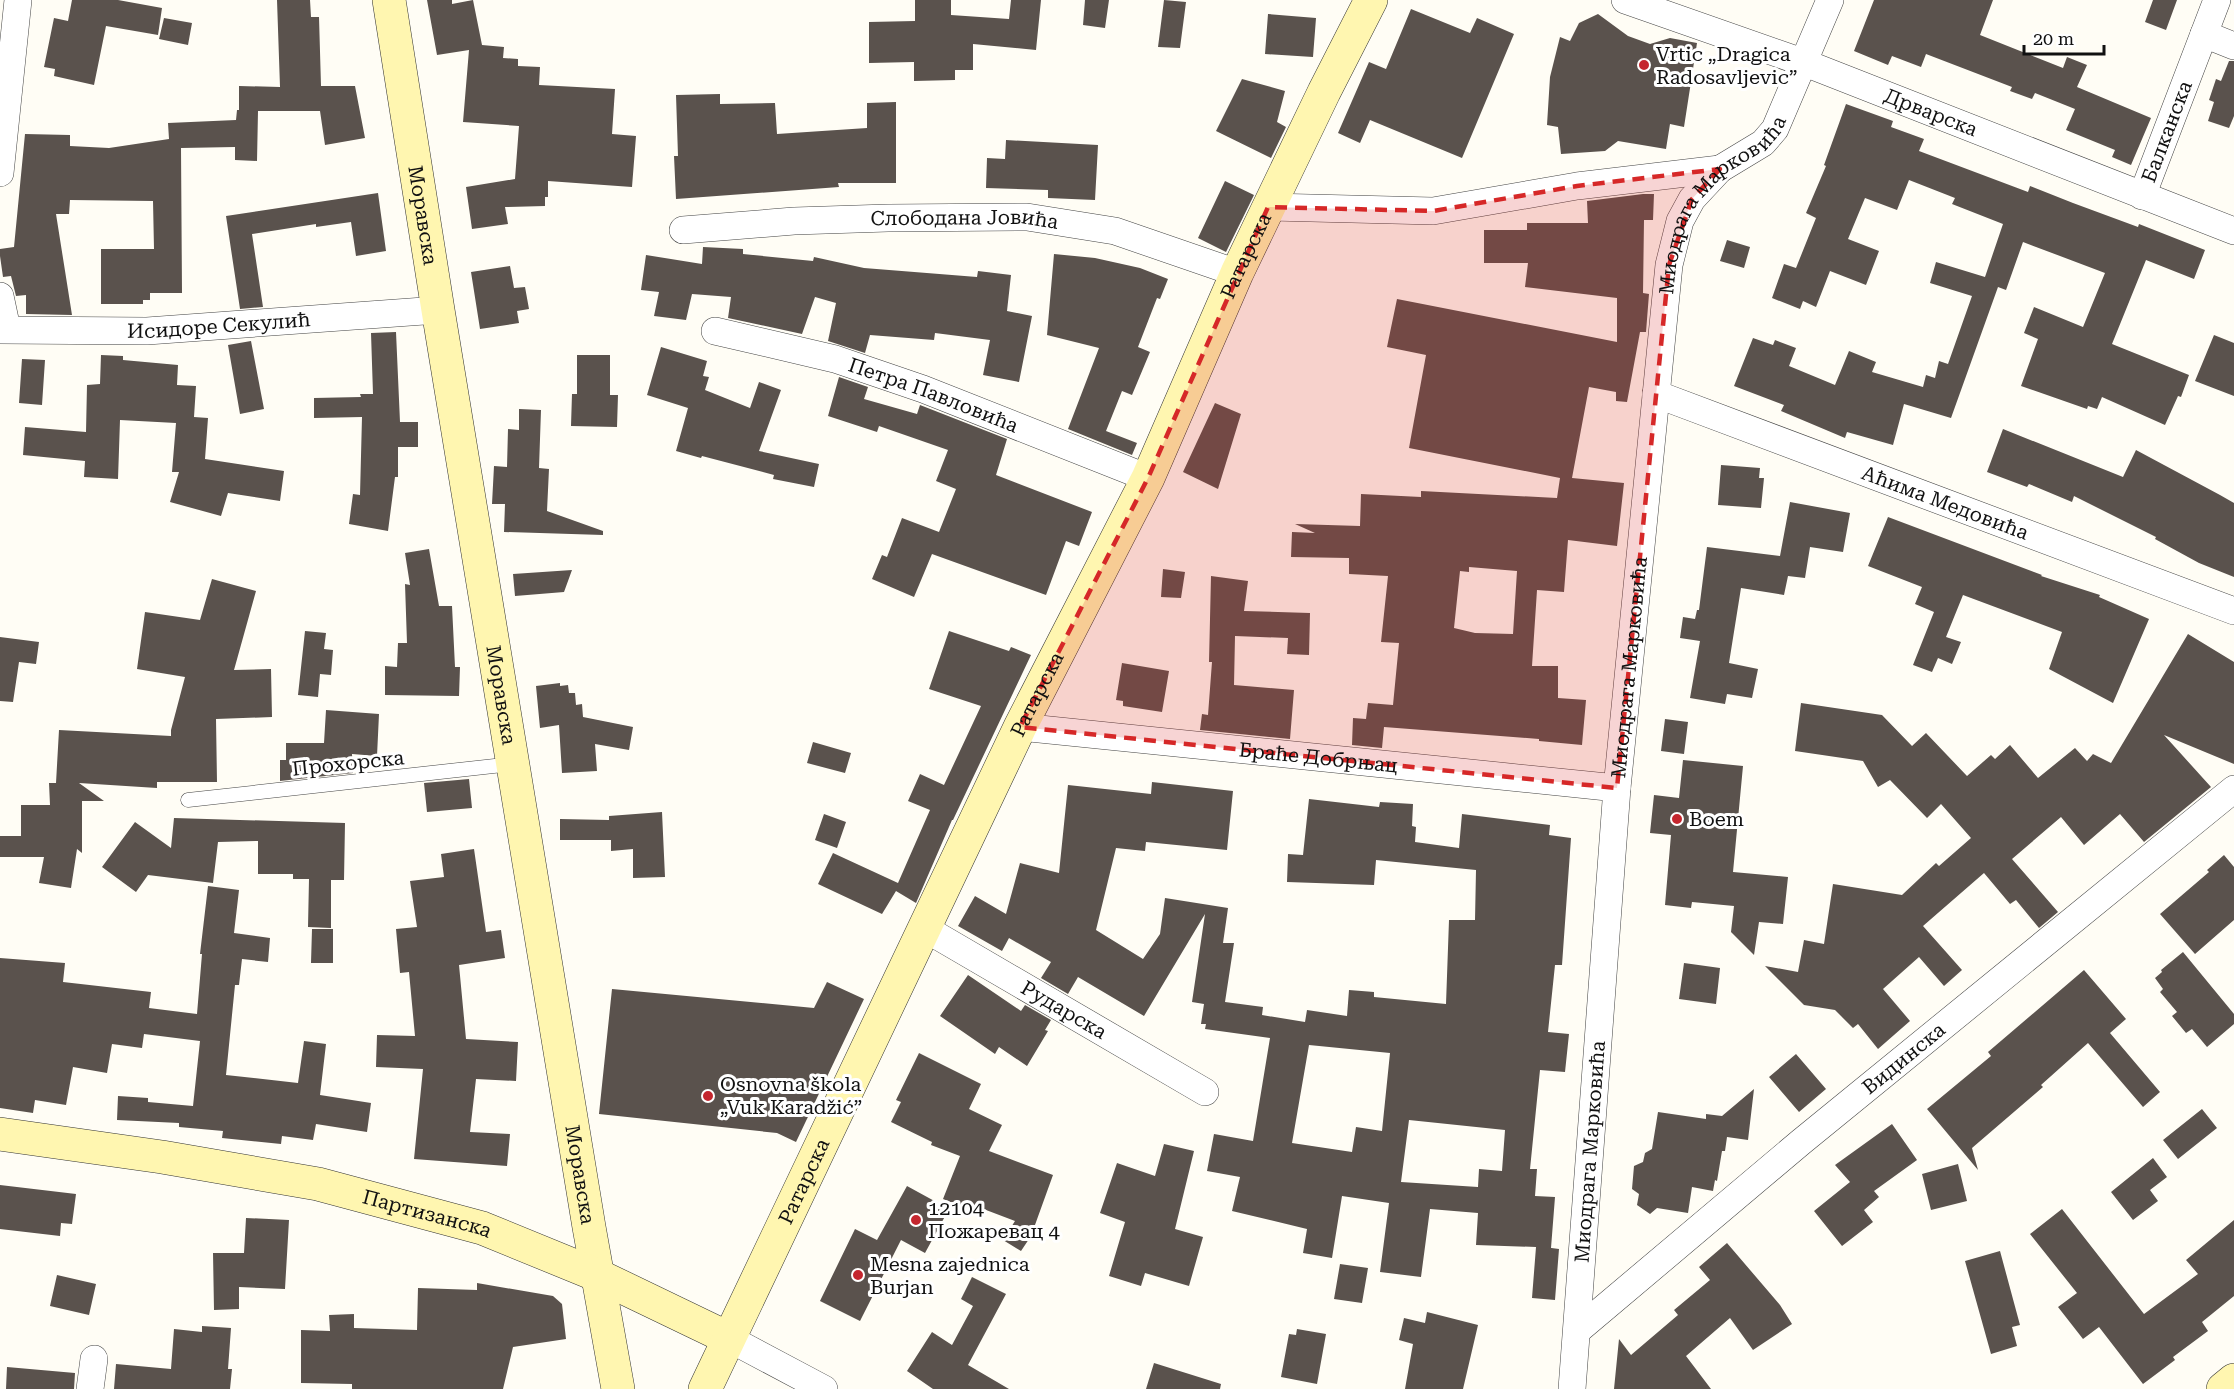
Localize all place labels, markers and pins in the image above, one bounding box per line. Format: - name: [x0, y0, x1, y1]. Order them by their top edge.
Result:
- place label: Vrtic „Dragica Radosavljevic”: [1656, 42, 1798, 89]
- marker: Vrtic „Dragica Radosavljevic”: [1637, 58, 1651, 72]
- place label: Boem: [1689, 807, 1744, 831]
- marker: Boem: [1670, 812, 1684, 826]
- place label: Osnovna škola „Vuk Karadžić”: [720, 1072, 862, 1119]
- marker: Osnovna škola „Vuk Karadžić”: [701, 1089, 715, 1103]
- place label: 12104 Пожаревац 4: [928, 1196, 1061, 1243]
- marker: 12104 Пожаревац 4: [909, 1213, 923, 1227]
- place label: Mesna zajednica Burjan: [870, 1252, 1030, 1299]
- marker: Mesna zajednica Burjan: [851, 1268, 865, 1282]

